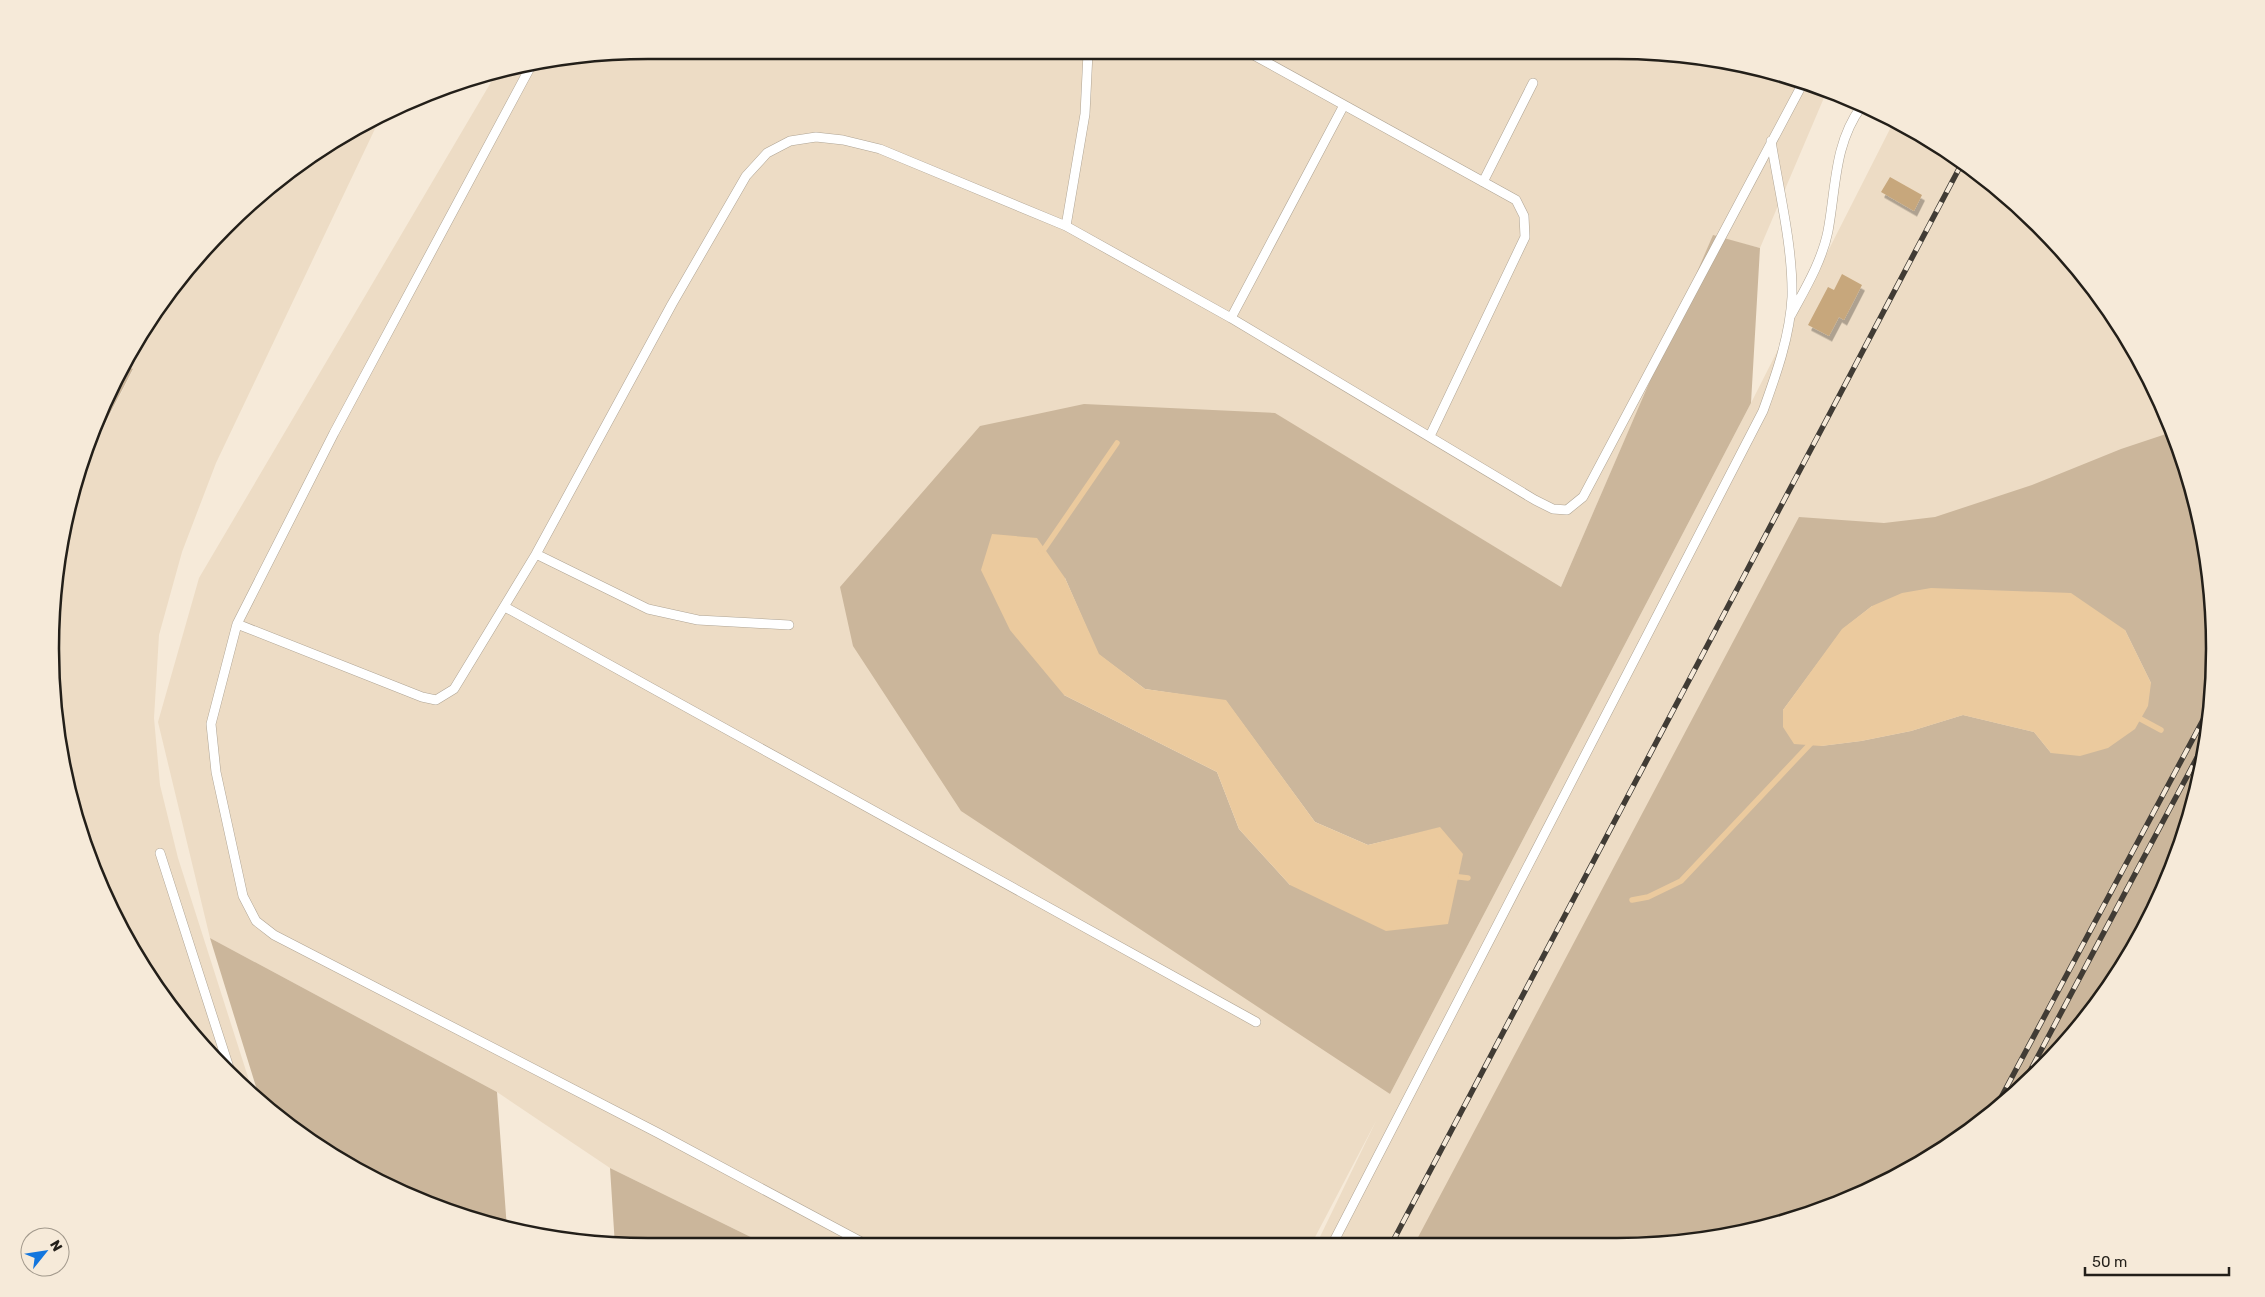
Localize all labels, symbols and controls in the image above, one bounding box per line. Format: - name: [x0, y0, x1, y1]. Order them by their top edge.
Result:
- north arrow: [20, 1227, 70, 1277]
- text: N: [46, 1237, 66, 1254]
- scale bar: [2085, 1244, 2229, 1276]
- text: 50 m: [2092, 1253, 2127, 1271]

